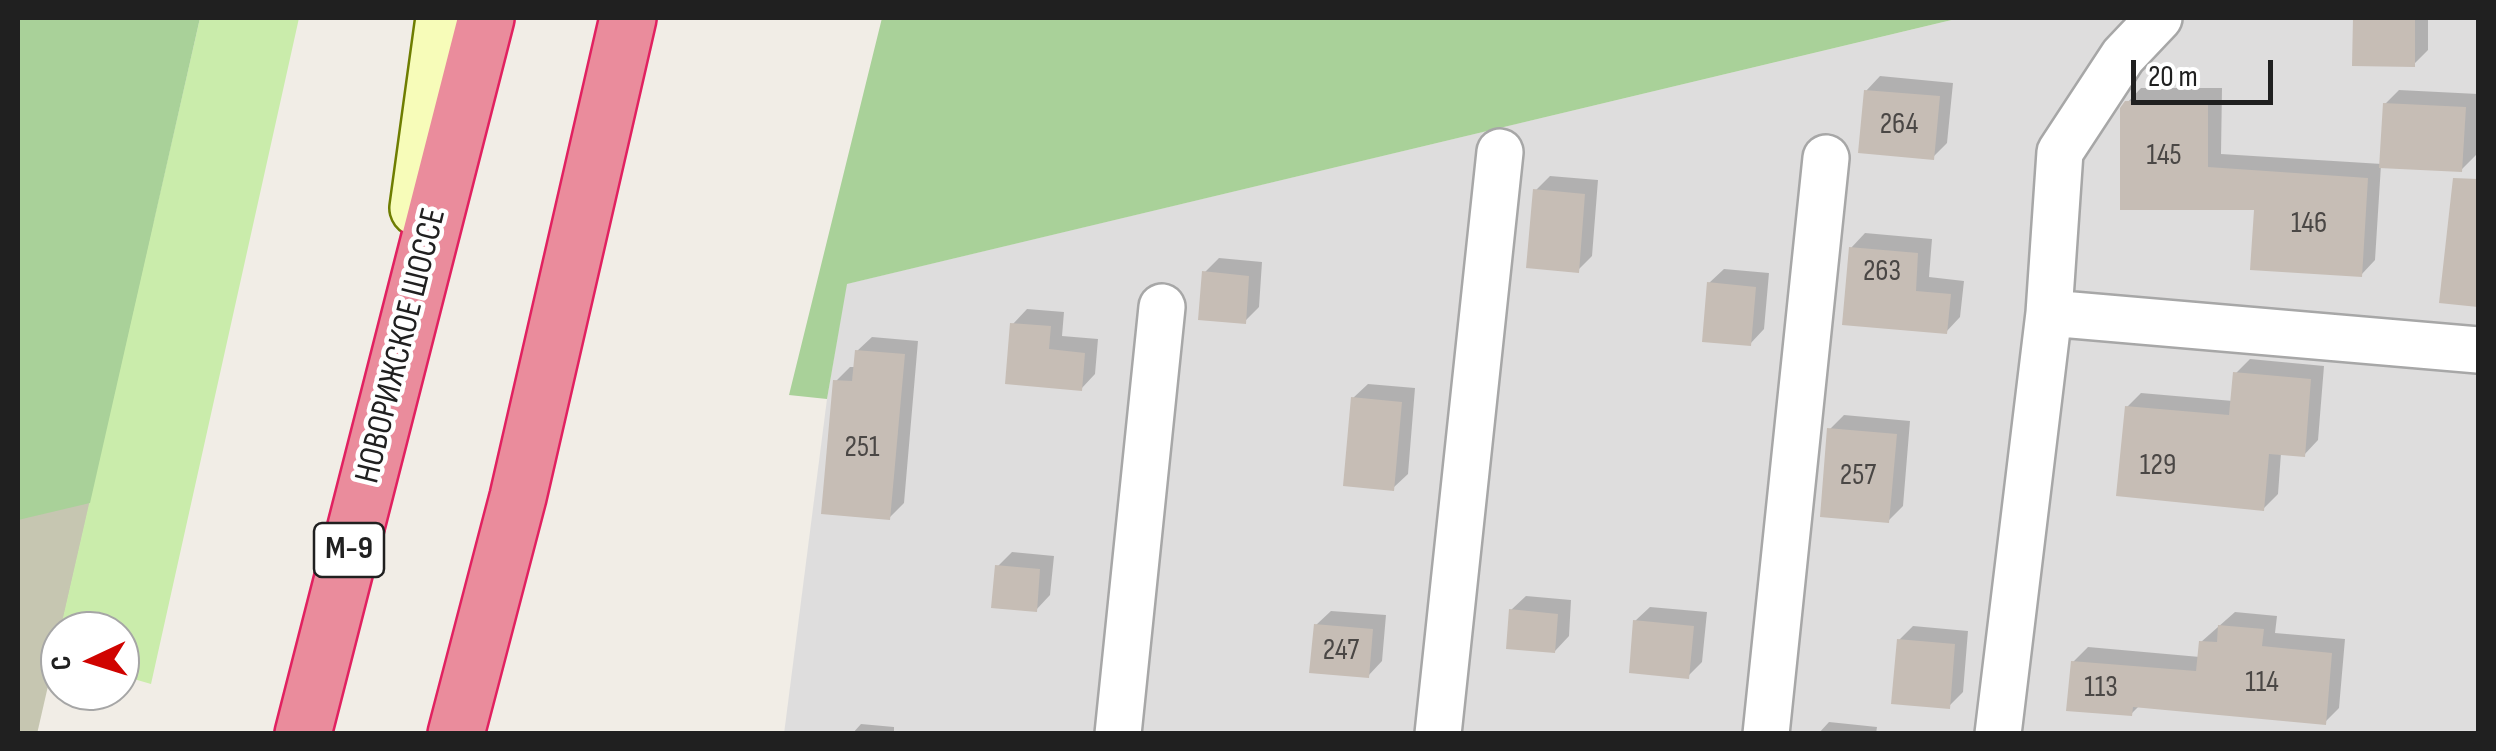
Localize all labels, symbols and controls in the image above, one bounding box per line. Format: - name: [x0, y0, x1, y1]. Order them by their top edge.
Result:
- scale bar: [2136, 40, 2278, 102]
- text: 20 m: [2148, 59, 2198, 95]
- house number: 264: [1880, 107, 1918, 143]
- house number: 145: [2146, 138, 2182, 174]
- street label: НОВОРИЖСКОЕ ШОССЕ: [348, 204, 456, 488]
- house number: 146: [2291, 206, 2327, 242]
- house number: 263: [1863, 254, 1901, 290]
- house number: 251: [845, 430, 879, 466]
- house number: 129: [2140, 448, 2176, 484]
- house number: 257: [1840, 458, 1876, 494]
- road number: М-9: [314, 523, 384, 577]
- north arrow: [40, 611, 140, 711]
- house number: 247: [1323, 633, 1359, 669]
- text: С: [45, 655, 79, 671]
- house number: 114: [2245, 665, 2279, 701]
- house number: 113: [2084, 670, 2118, 706]

